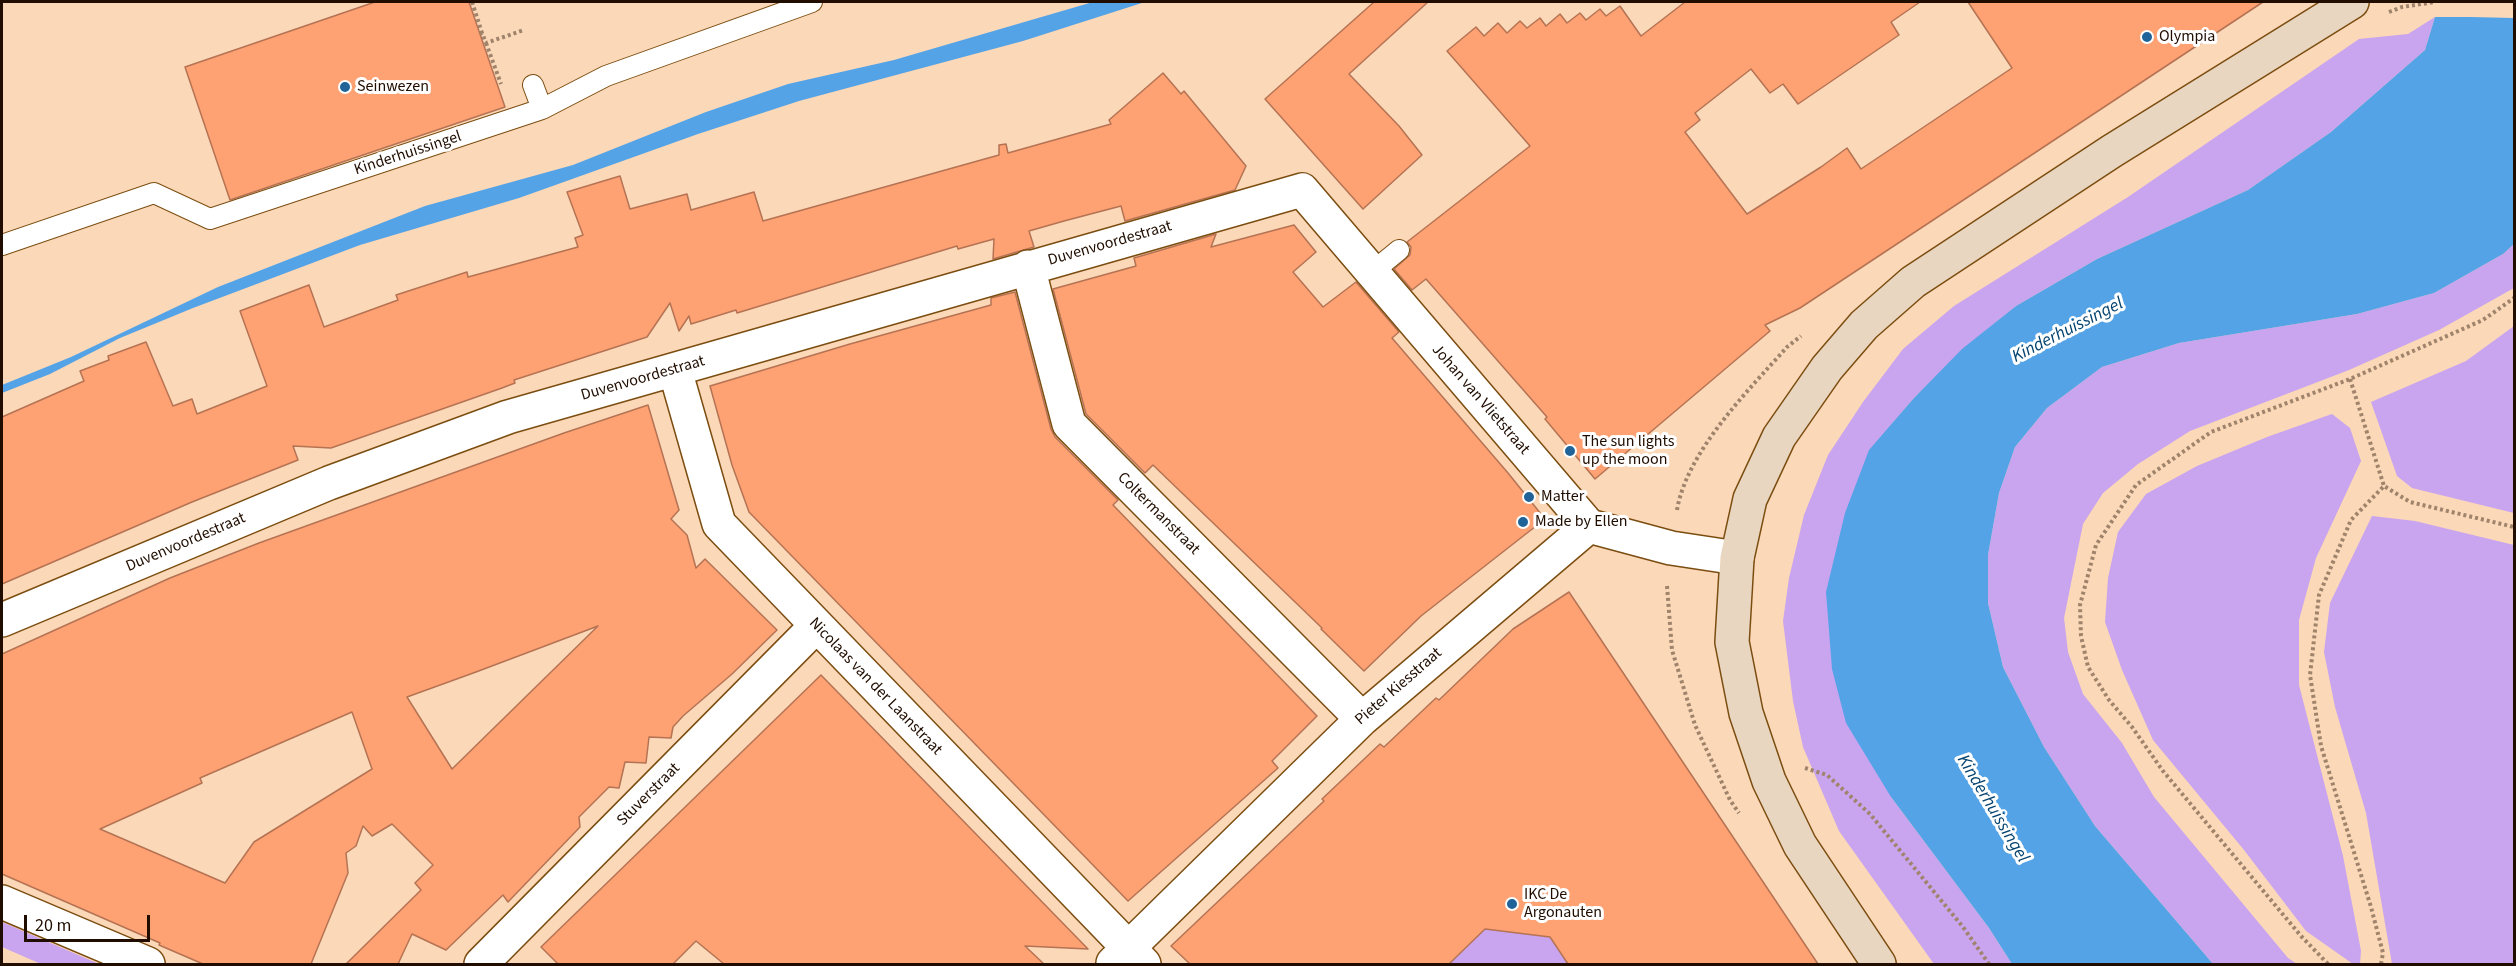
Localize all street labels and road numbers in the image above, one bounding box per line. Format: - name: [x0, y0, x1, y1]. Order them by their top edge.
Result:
- street label: Kinderhuissingel: [352, 128, 464, 180]
- street label: Duvenvoordestraat: [1046, 217, 1174, 271]
- street label: Johan van Vlietstraat: [1427, 341, 1533, 459]
- street label: Duvenvoordestraat: [579, 352, 707, 406]
- street label: Coltermanstraat: [1113, 469, 1203, 559]
- street label: Duvenvoordestraat: [123, 509, 249, 577]
- street label: Nicolaas van der Laanstraat: [804, 614, 946, 760]
- street label: Pieter Kiesstraat: [1352, 644, 1446, 730]
- street label: Stuverstraat: [613, 759, 685, 831]

